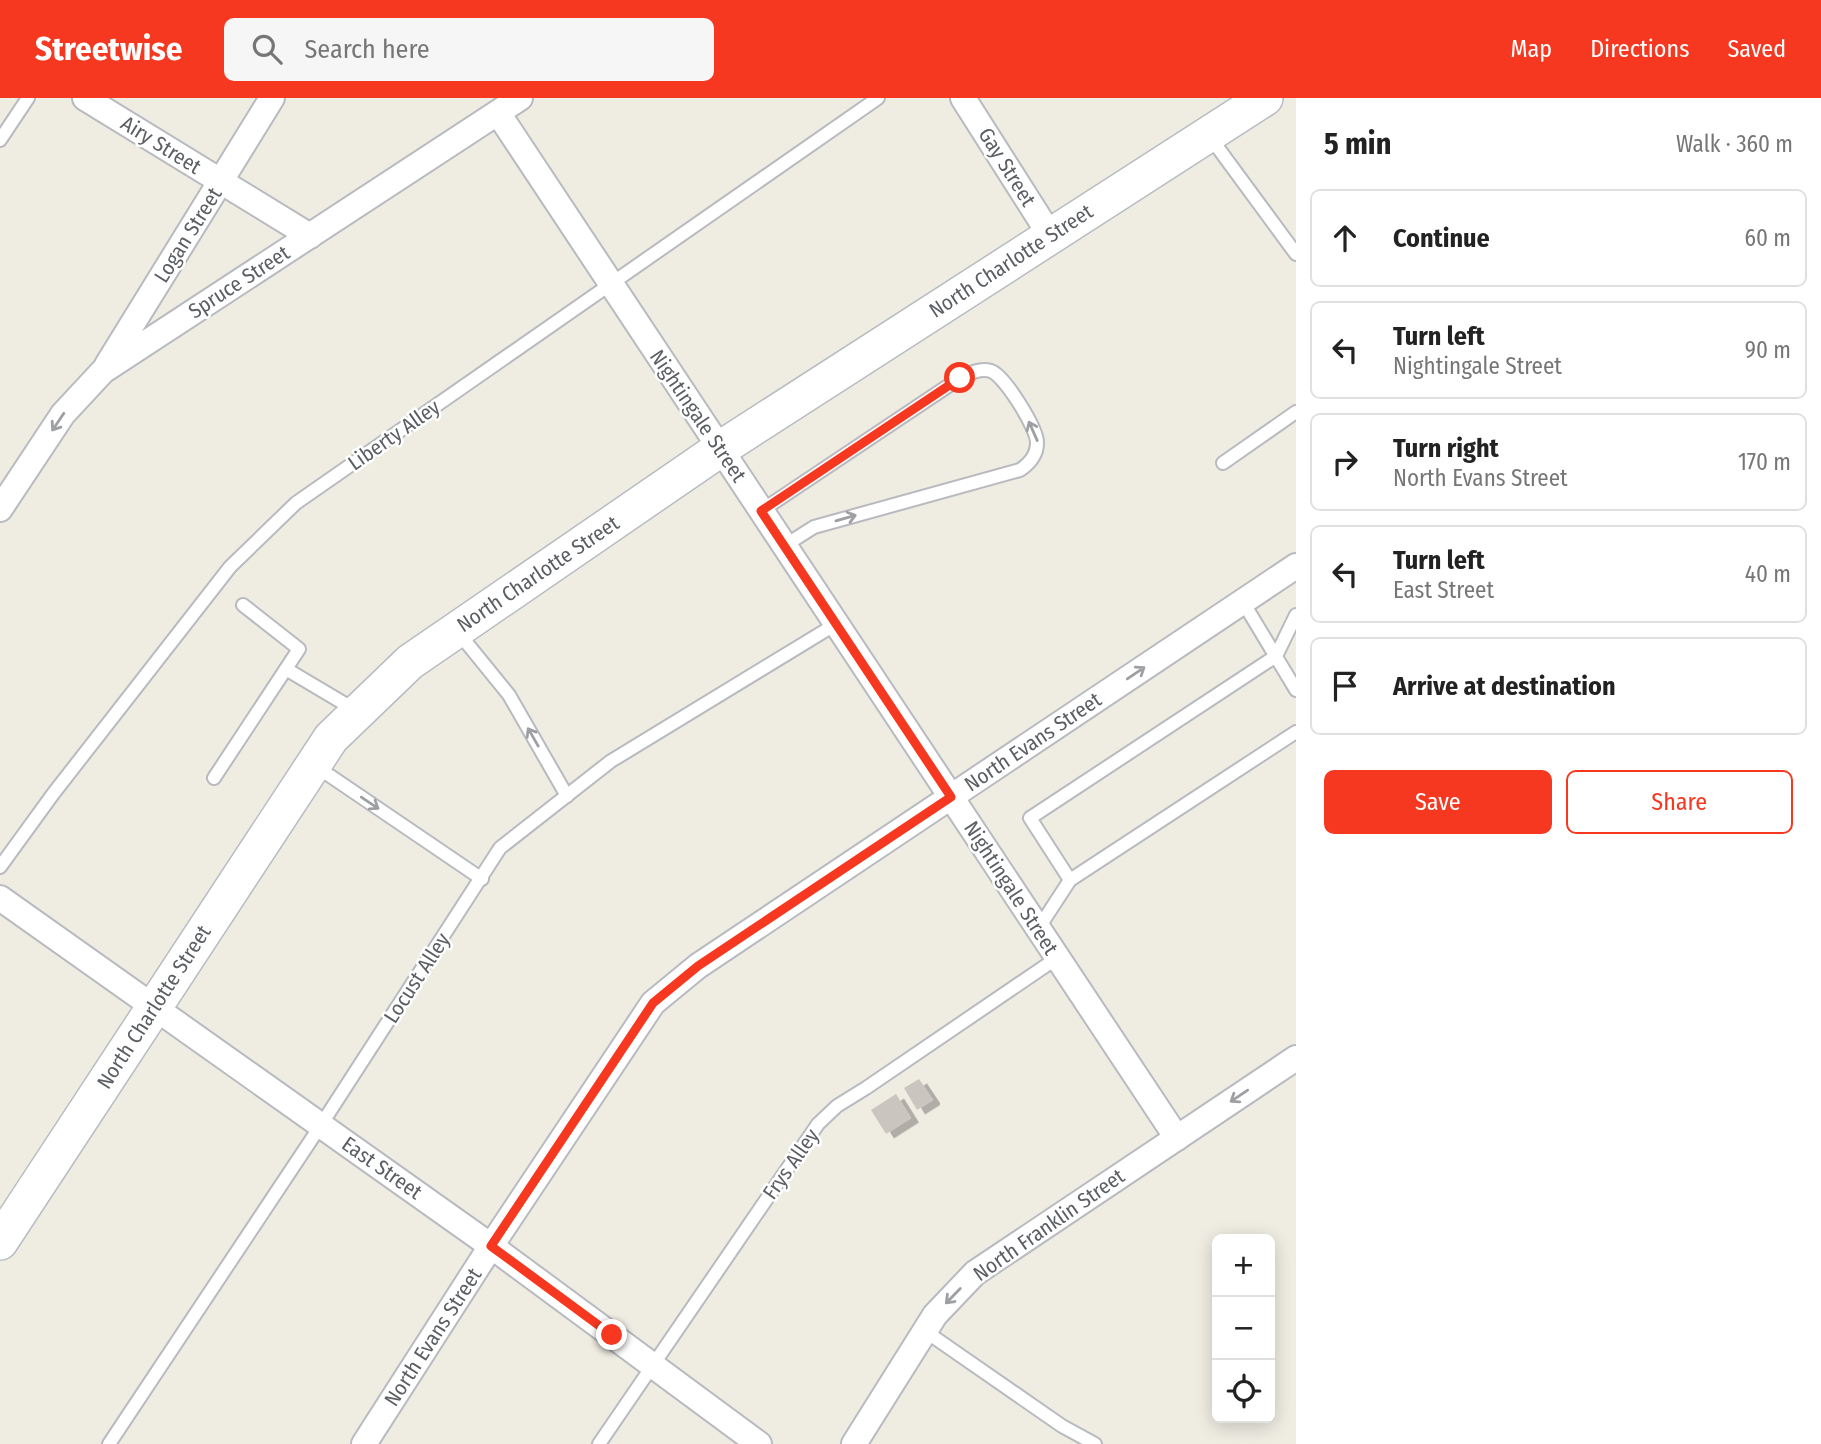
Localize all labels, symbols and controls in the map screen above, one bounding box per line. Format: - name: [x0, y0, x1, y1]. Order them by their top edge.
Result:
- search box: [224, 18, 714, 81]
- text: Streetwise: [35, 29, 182, 69]
- icon: search: [248, 30, 286, 68]
- text: Search here: [304, 34, 430, 65]
- text: Map: [1511, 35, 1552, 63]
- text: Directions: [1590, 35, 1689, 63]
- text: Saved: [1727, 35, 1786, 63]
- street label: Airy Street: [116, 110, 206, 180]
- street label: Gay Street: [973, 123, 1041, 211]
- text: 5 min: [1324, 126, 1391, 162]
- text: Walk · 360 m: [1676, 130, 1793, 158]
- street label: Logan Street: [149, 183, 228, 287]
- street label: North Charlotte Street: [924, 198, 1098, 324]
- icon: ahead: [1326, 219, 1364, 257]
- text: Continue: [1393, 223, 1490, 254]
- text: 60 m: [1745, 224, 1791, 252]
- street label: Spruce Street: [184, 240, 295, 324]
- text: Turn left: [1393, 321, 1485, 352]
- icon: left: [1326, 331, 1364, 369]
- text: 90 m: [1745, 336, 1791, 364]
- street label: Nightingale Street: [644, 345, 752, 487]
- text: Nightingale Street: [1393, 352, 1562, 380]
- route start: [944, 362, 975, 393]
- street label: Liberty Alley: [343, 394, 445, 476]
- one-way arrow: [51, 412, 65, 431]
- one-way arrow: [1025, 421, 1038, 442]
- text: Turn right: [1393, 433, 1499, 464]
- icon: right: [1326, 443, 1364, 481]
- text: 170 m: [1738, 448, 1791, 476]
- text: North Evans Street: [1393, 464, 1568, 492]
- street label: North Charlotte Street: [452, 510, 624, 638]
- one-way arrow: [835, 511, 857, 524]
- text: Turn left: [1393, 545, 1485, 576]
- icon: left: [1326, 555, 1364, 593]
- text: 40 m: [1745, 560, 1791, 588]
- text: East Street: [1393, 576, 1494, 604]
- one-way arrow: [1126, 666, 1145, 680]
- icon: arrive: [1326, 667, 1364, 705]
- text: Arrive at destination: [1393, 671, 1616, 702]
- street label: North Evans Street: [960, 687, 1106, 797]
- one-way arrow: [526, 727, 539, 748]
- button: Save: [1324, 770, 1552, 834]
- button: Share: [1566, 770, 1793, 834]
- one-way arrow: [360, 796, 379, 810]
- street label: Nightingale Street: [958, 816, 1064, 960]
- street label: North Charlotte Street: [91, 920, 217, 1094]
- street label: Locust Alley: [378, 928, 456, 1028]
- one-way arrow: [1230, 1090, 1250, 1104]
- street label: Frys Alley: [757, 1123, 825, 1204]
- street label: East Street: [337, 1131, 427, 1205]
- street label: North Franklin Street: [968, 1163, 1130, 1287]
- map controls: [1212, 1234, 1275, 1423]
- button: +: [1212, 1234, 1275, 1297]
- street label: North Evans Street: [379, 1263, 487, 1411]
- one-way arrow: [944, 1288, 961, 1305]
- button: −: [1212, 1297, 1275, 1360]
- route end: [596, 1319, 627, 1350]
- button: locate: [1212, 1360, 1275, 1423]

